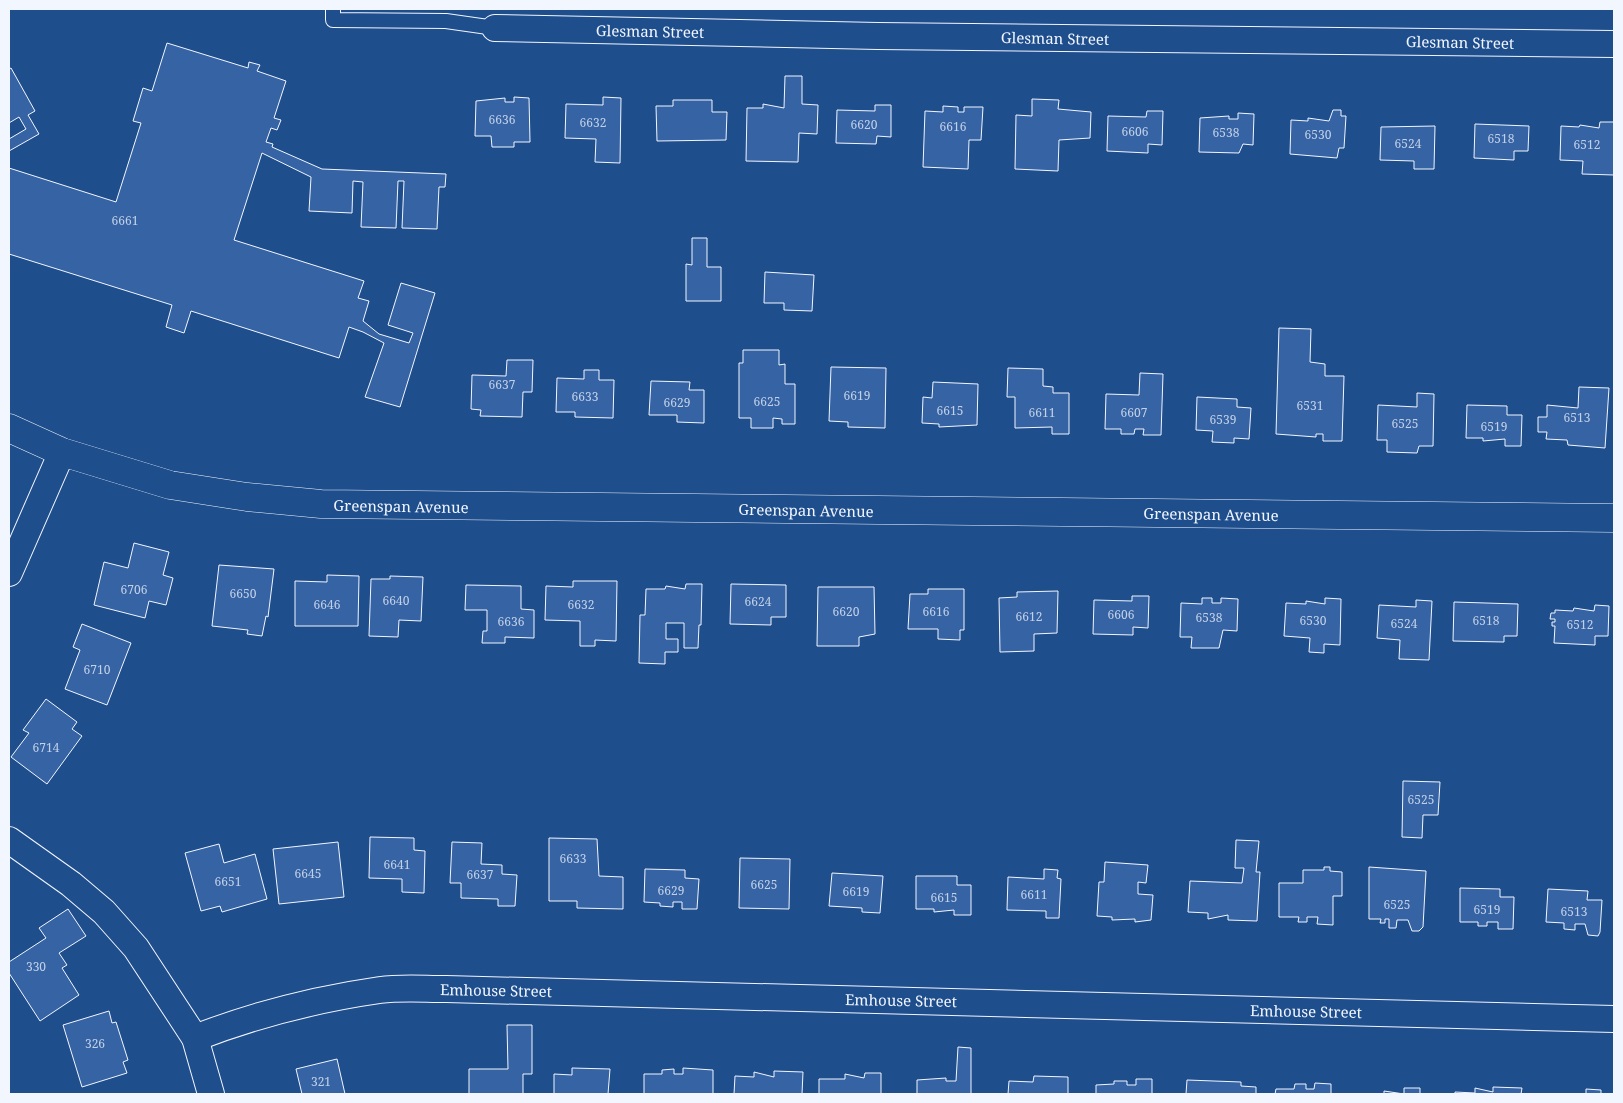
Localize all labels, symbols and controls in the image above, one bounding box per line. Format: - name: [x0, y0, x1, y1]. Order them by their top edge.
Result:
- street label: Glesman Street: [596, 20, 704, 42]
- street label: Glesman Street: [1001, 27, 1109, 49]
- street label: Glesman Street: [1406, 31, 1514, 53]
- house number: 6636: [489, 111, 516, 128]
- house number: 6632: [580, 114, 606, 131]
- house number: 6620: [851, 116, 878, 133]
- house number: 6616: [940, 118, 967, 135]
- house number: 6606: [1122, 123, 1149, 140]
- house number: 6538: [1213, 124, 1240, 141]
- house number: 6530: [1305, 126, 1332, 143]
- house number: 6518: [1488, 130, 1515, 147]
- house number: 6524: [1395, 135, 1422, 152]
- house number: 6512: [1574, 136, 1600, 153]
- house number: 6661: [112, 212, 138, 229]
- house number: 6637: [489, 376, 516, 393]
- house number: 6619: [844, 387, 870, 404]
- house number: 6633: [572, 388, 599, 405]
- house number: 6625: [754, 393, 780, 410]
- house number: 6629: [664, 394, 690, 411]
- house number: 6531: [1297, 397, 1323, 414]
- house number: 6615: [937, 402, 963, 419]
- house number: 6611: [1029, 404, 1055, 421]
- house number: 6607: [1121, 404, 1148, 421]
- house number: 6513: [1564, 409, 1591, 426]
- house number: 6539: [1210, 411, 1236, 428]
- house number: 6525: [1392, 415, 1418, 432]
- house number: 6519: [1481, 418, 1507, 435]
- street label: Greenspan Avenue: [333, 495, 469, 517]
- street label: Greenspan Avenue: [738, 499, 874, 521]
- street label: Greenspan Avenue: [1143, 503, 1279, 525]
- house number: 6706: [121, 581, 148, 598]
- house number: 6650: [230, 585, 257, 602]
- house number: 6640: [383, 592, 410, 609]
- house number: 6624: [745, 593, 772, 610]
- house number: 6646: [314, 596, 341, 613]
- house number: 6632: [568, 596, 594, 613]
- house number: 6620: [833, 603, 860, 620]
- house number: 6616: [923, 603, 950, 620]
- house number: 6606: [1108, 606, 1135, 623]
- house number: 6612: [1016, 608, 1042, 625]
- house number: 6538: [1196, 609, 1223, 626]
- house number: 6530: [1300, 612, 1327, 629]
- house number: 6518: [1473, 612, 1500, 629]
- house number: 6636: [498, 613, 525, 630]
- house number: 6524: [1391, 615, 1418, 632]
- house number: 6512: [1567, 616, 1593, 633]
- house number: 6710: [84, 661, 111, 678]
- house number: 6714: [33, 739, 60, 756]
- house number: 6525: [1408, 791, 1434, 808]
- house number: 6633: [560, 850, 587, 867]
- house number: 6641: [384, 856, 410, 873]
- house number: 6645: [295, 865, 321, 882]
- house number: 6637: [467, 866, 494, 883]
- house number: 6651: [215, 873, 241, 890]
- house number: 6625: [751, 876, 777, 893]
- house number: 6629: [658, 882, 684, 899]
- house number: 6619: [843, 883, 869, 900]
- house number: 6611: [1021, 886, 1047, 903]
- house number: 6615: [931, 889, 957, 906]
- house number: 6525: [1384, 896, 1410, 913]
- house number: 6519: [1474, 901, 1500, 918]
- house number: 6513: [1561, 903, 1588, 920]
- house number: 330: [26, 958, 46, 975]
- street label: Emhouse Street: [440, 979, 552, 1001]
- street label: Emhouse Street: [845, 989, 957, 1011]
- street label: Emhouse Street: [1250, 1000, 1362, 1022]
- house number: 326: [85, 1035, 105, 1052]
- house number: 321: [311, 1073, 331, 1090]

